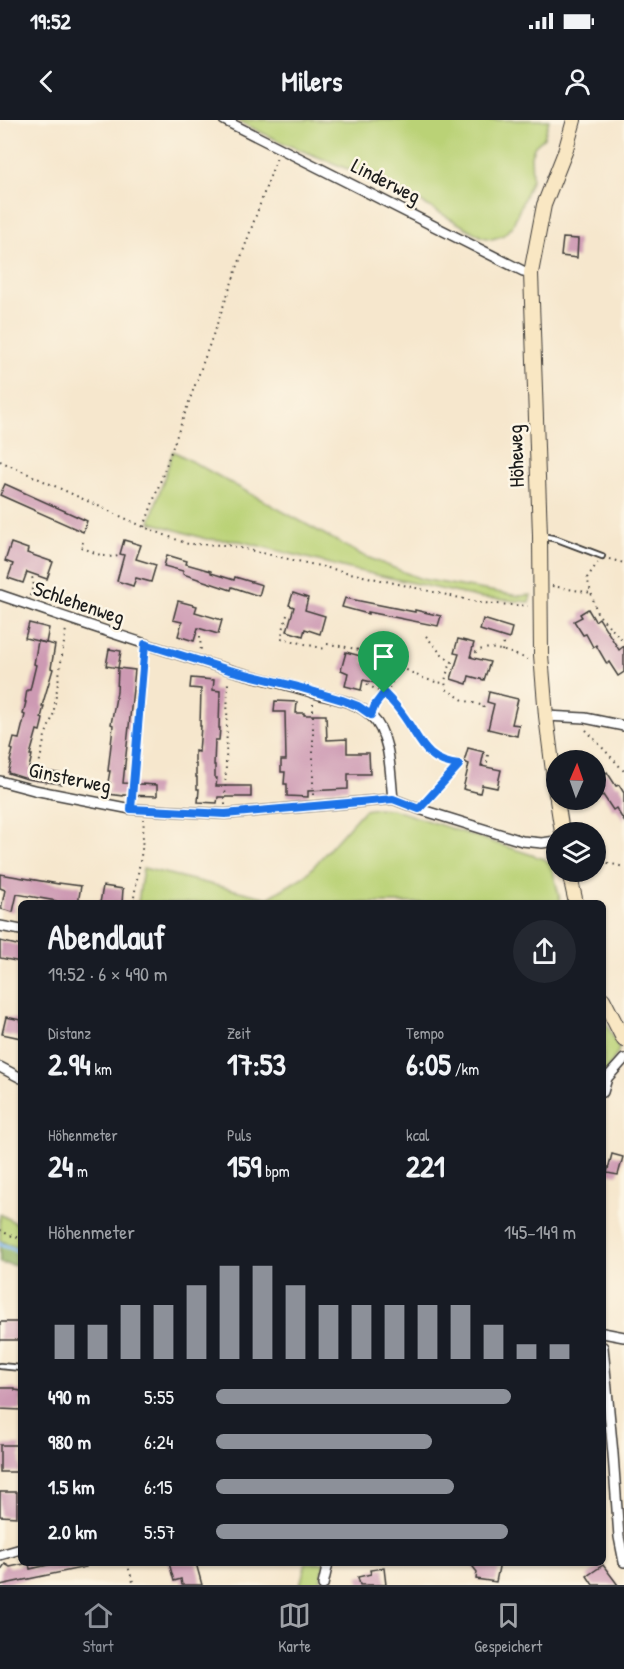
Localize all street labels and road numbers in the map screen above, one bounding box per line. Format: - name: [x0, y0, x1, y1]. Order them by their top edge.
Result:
- street label: Linderweg: [347, 151, 426, 210]
- street label: Höheweg: [500, 424, 531, 488]
- street label: Schlehenweg: [30, 573, 129, 632]
- street label: Ginsterweg: [26, 755, 114, 800]

